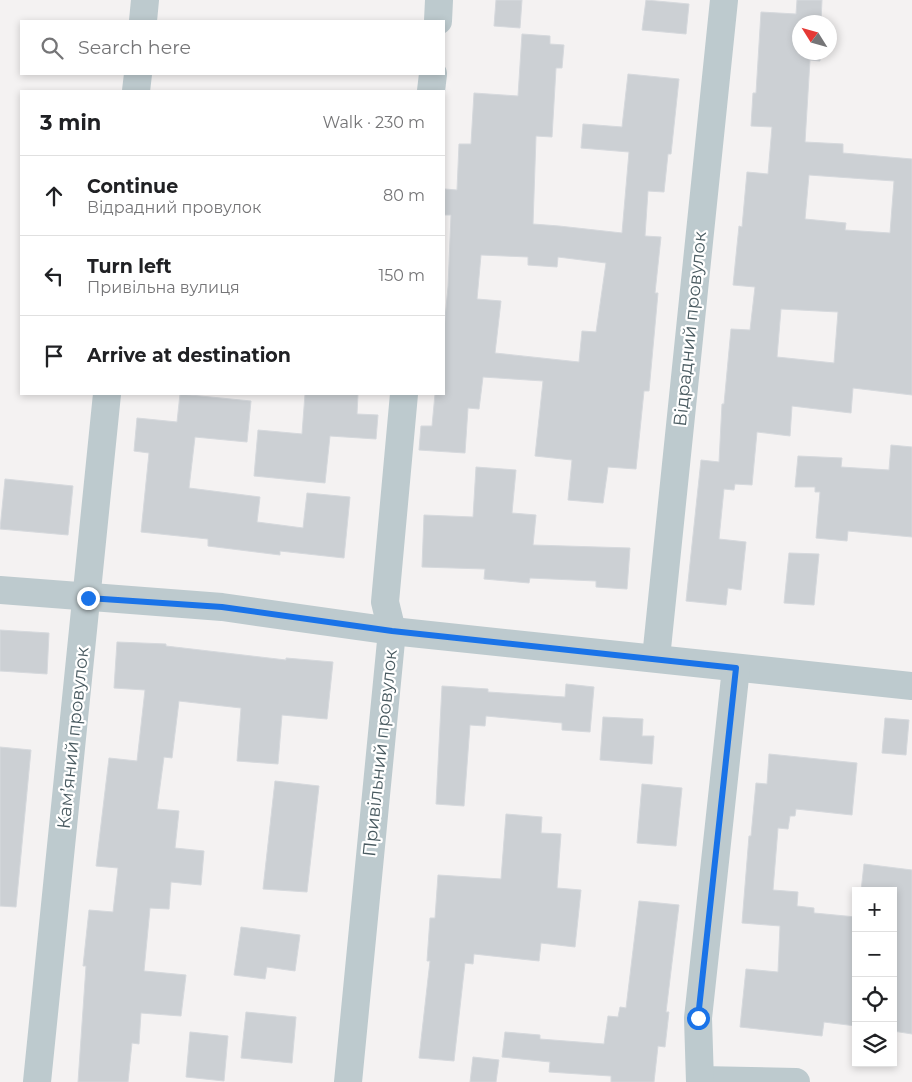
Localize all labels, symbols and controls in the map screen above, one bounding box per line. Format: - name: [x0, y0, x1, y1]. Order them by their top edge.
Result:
- north arrow: [792, 15, 837, 60]
- search box: [20, 20, 445, 75]
- icon: search: [38, 34, 66, 62]
- text: Search here: [78, 36, 191, 59]
- text: 3 min: [40, 110, 101, 135]
- text: Walk · 230 m: [323, 113, 425, 132]
- text: Continue: [87, 175, 178, 198]
- icon: ahead: [40, 182, 68, 210]
- text: 80 m: [383, 186, 425, 205]
- text: Відрадний провулок: [87, 198, 261, 217]
- street label: Відрадний провулок: [669, 230, 711, 428]
- text: Turn left: [87, 255, 172, 278]
- icon: left: [40, 262, 68, 290]
- text: 150 m: [378, 266, 425, 285]
- text: Привільна вулиця: [87, 278, 240, 297]
- icon: arrive: [40, 342, 68, 370]
- text: Arrive at destination: [87, 344, 291, 367]
- route end: [77, 587, 100, 610]
- street label: Камʼяний провулок: [52, 645, 94, 830]
- street label: Привільний провулок: [358, 648, 402, 858]
- map controls: [852, 887, 897, 1067]
- button: +: [852, 887, 897, 932]
- button: −: [852, 932, 897, 977]
- button: locate: [852, 977, 897, 1022]
- route start: [687, 1007, 710, 1030]
- button: layers: [852, 1022, 897, 1067]

